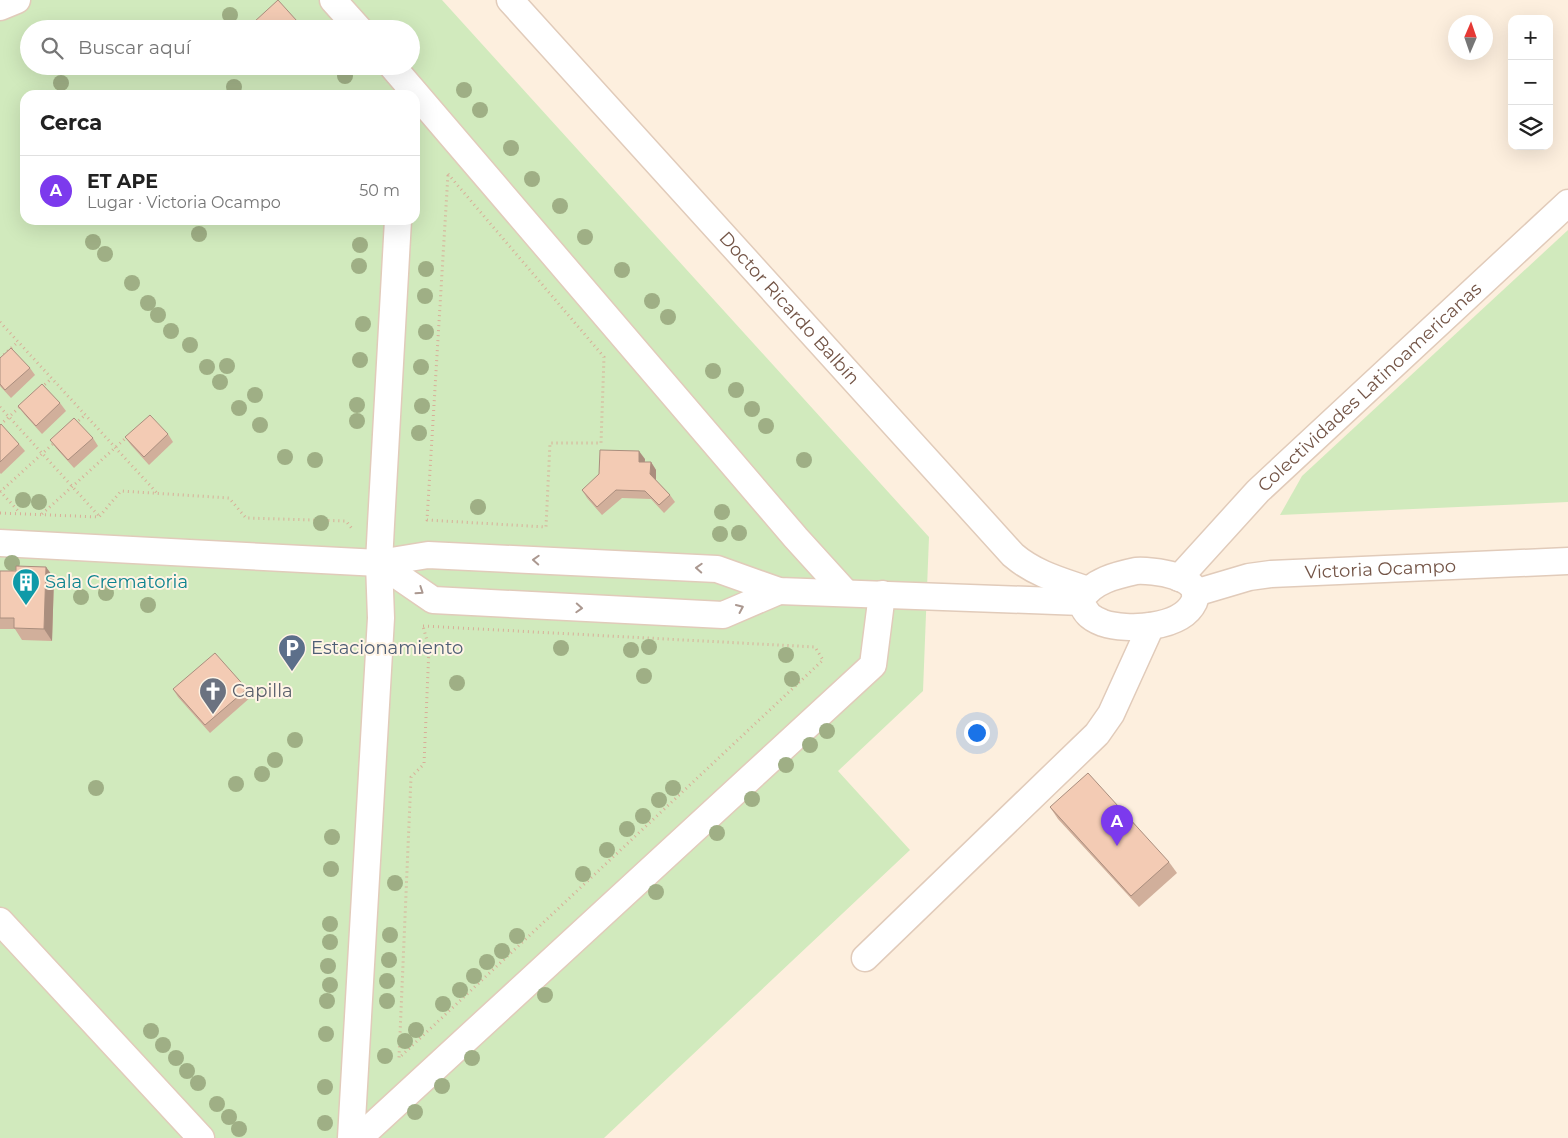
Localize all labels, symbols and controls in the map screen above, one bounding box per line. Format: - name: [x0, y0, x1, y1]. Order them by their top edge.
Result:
- north arrow: [1448, 15, 1493, 60]
- map controls: [1508, 15, 1553, 150]
- button: +: [1508, 15, 1553, 60]
- search box: [20, 20, 420, 75]
- icon: search: [38, 34, 66, 62]
- text: Buscar aquí: [78, 36, 191, 59]
- button: −: [1508, 60, 1553, 105]
- button: layers: [1508, 105, 1553, 150]
- text: Cerca: [40, 110, 102, 135]
- text: ET APE: [87, 170, 158, 193]
- text: A: [50, 181, 62, 200]
- text: 50 m: [359, 181, 400, 200]
- text: Lugar · Victoria Ocampo: [87, 193, 281, 212]
- street label: Doctor Ricardo Balbín: [714, 227, 864, 389]
- street label: Colectividades Latinoamericanas: [1253, 278, 1486, 497]
- one-way arrow: [532, 555, 540, 566]
- street label: Victoria Ocampo: [1304, 555, 1456, 584]
- one-way arrow: [694, 563, 702, 574]
- building icon: Sala Crematoria: [11, 567, 41, 606]
- place label: Sala Crematoria: [45, 571, 188, 593]
- one-way arrow: [414, 585, 423, 594]
- one-way arrow: [575, 602, 583, 613]
- one-way arrow: [735, 603, 744, 614]
- parking icon: Estacionamiento: [277, 633, 307, 672]
- place label: Estacionamiento: [311, 637, 463, 659]
- church icon: Capilla: [198, 676, 228, 715]
- place label: Capilla: [232, 680, 293, 702]
- your location: [964, 720, 990, 746]
- pin: A: [1101, 805, 1133, 846]

